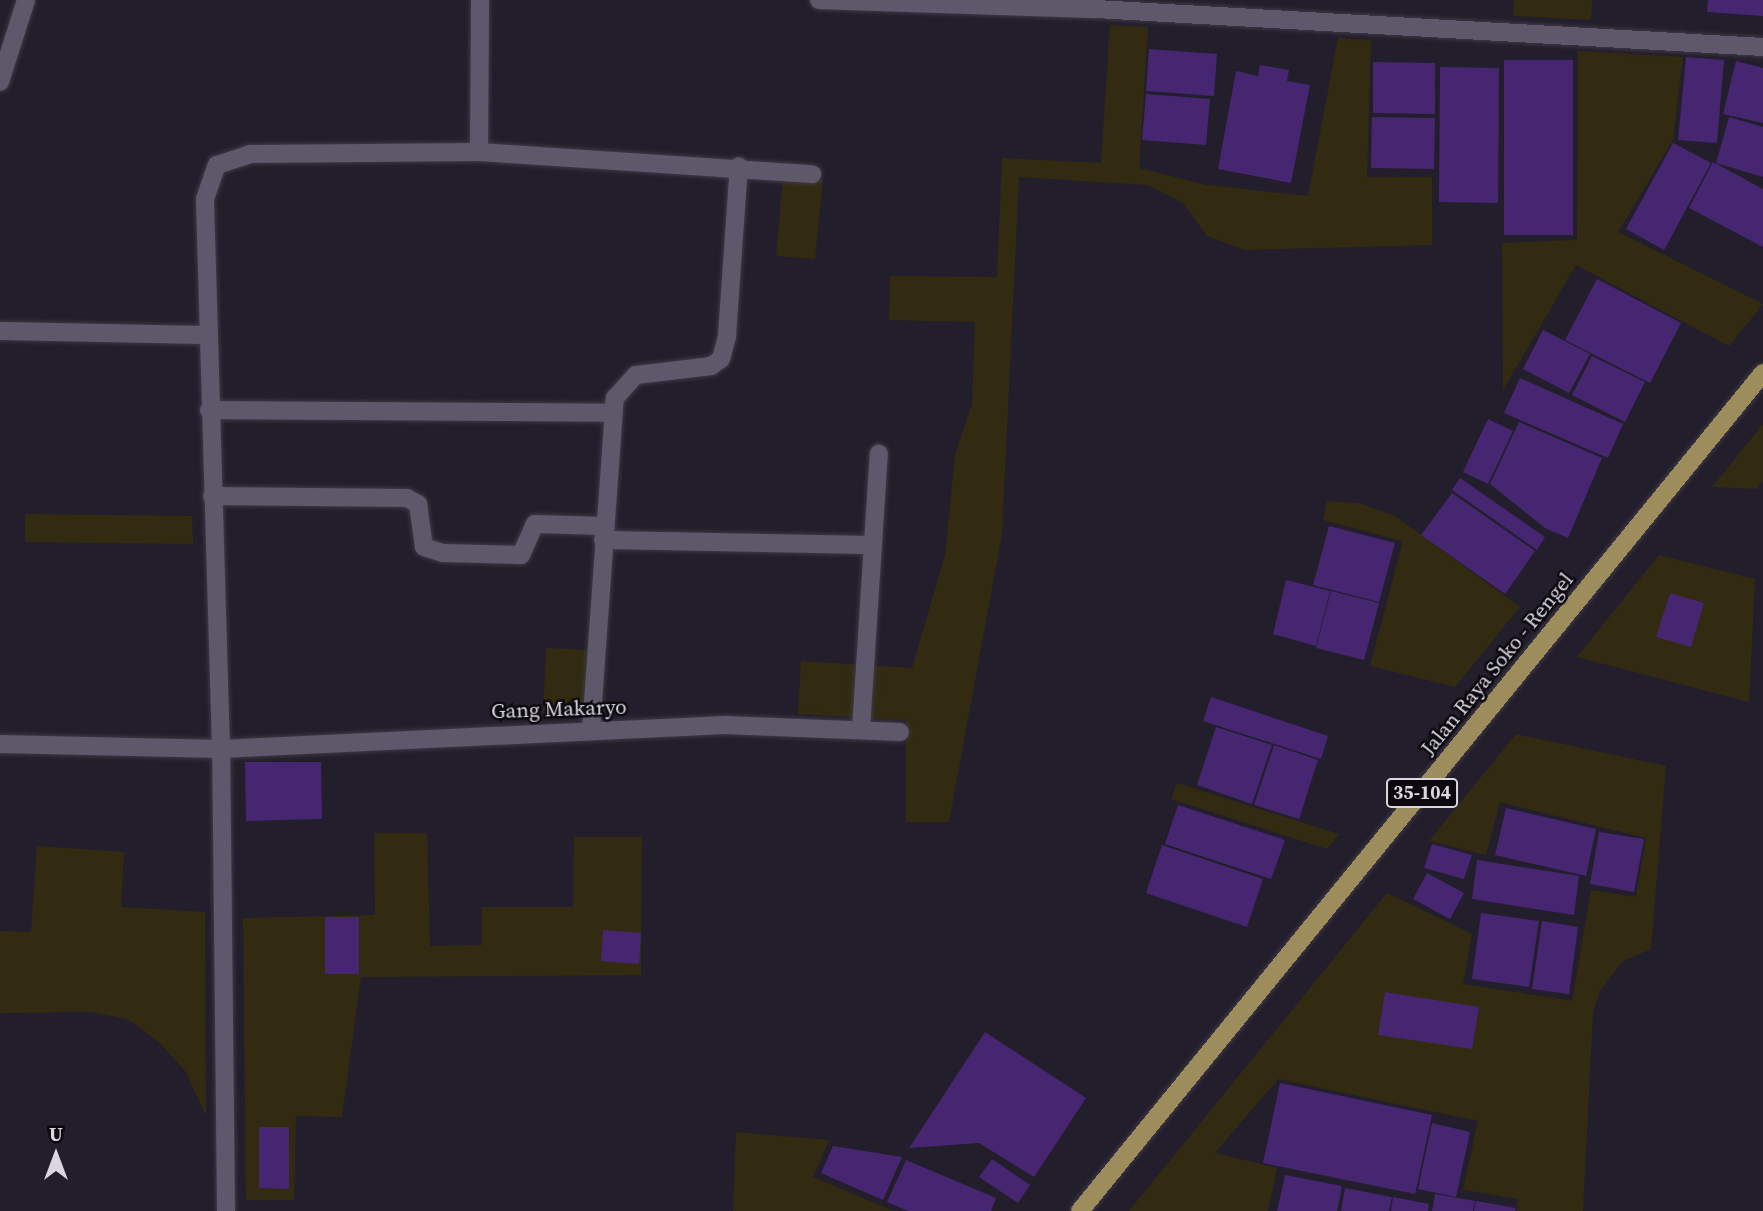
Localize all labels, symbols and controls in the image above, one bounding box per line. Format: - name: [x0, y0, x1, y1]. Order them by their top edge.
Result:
- street label: Jalan Raya Soko - Rengel: [1416, 568, 1578, 760]
- street label: Gang Makaryo: [491, 694, 627, 724]
- road number: 35-104: [1385, 778, 1459, 808]
- north arrow: [21, 1120, 91, 1190]
- text: U: [49, 1121, 63, 1147]

